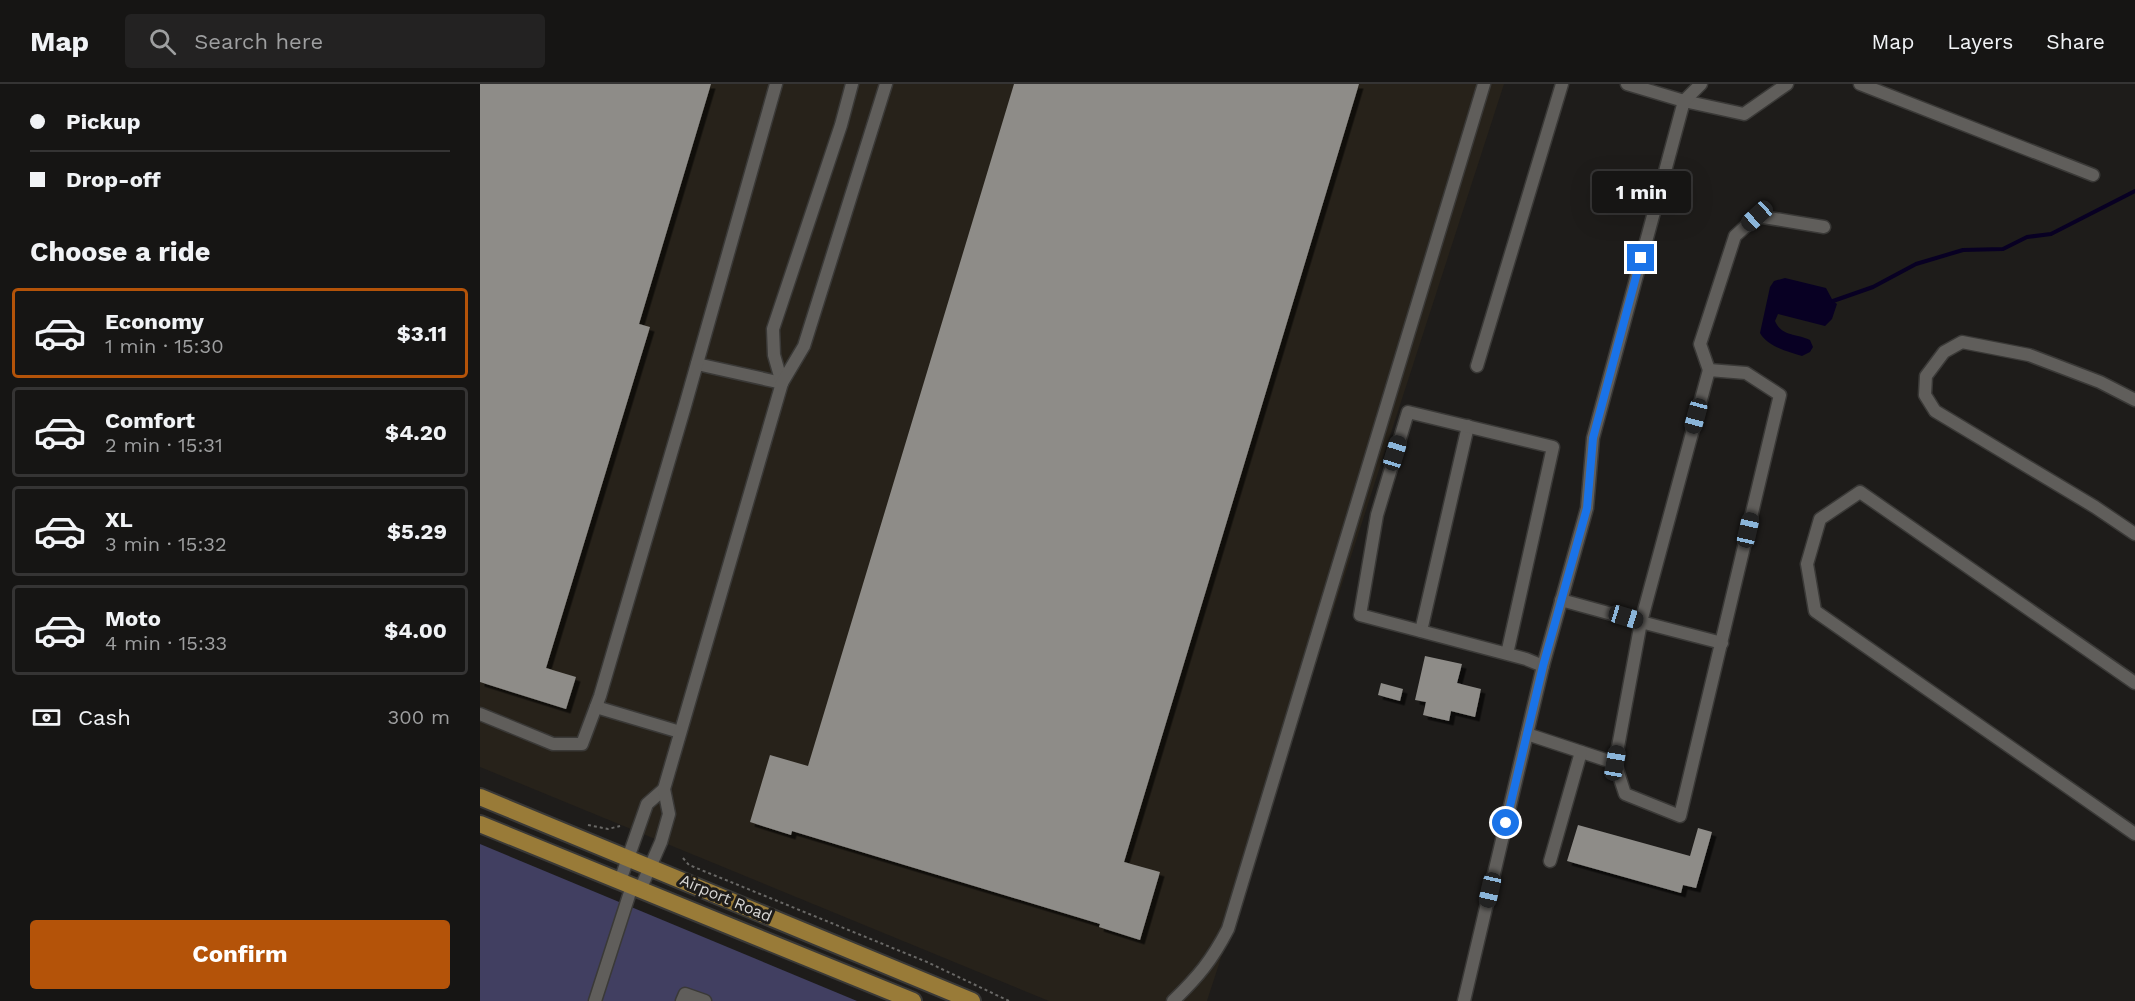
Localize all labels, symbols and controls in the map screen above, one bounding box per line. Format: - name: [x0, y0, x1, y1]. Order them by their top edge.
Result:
- search box: [125, 14, 545, 68]
- text: Map: [30, 25, 89, 58]
- icon: search: [146, 25, 179, 58]
- text: Search here: [194, 29, 323, 54]
- text: Map: [1871, 29, 1914, 54]
- text: Layers: [1947, 29, 2013, 54]
- text: Share: [2046, 29, 2105, 54]
- text: Pickup: [66, 109, 141, 134]
- text: Drop-off: [66, 167, 161, 192]
- callout: 1 min: [1592, 171, 1690, 213]
- text: 1 min: [1616, 180, 1667, 204]
- car: [1738, 197, 1776, 235]
- text: Choose a ride: [30, 236, 210, 268]
- route end: [1627, 244, 1654, 271]
- icon: car: [33, 306, 87, 360]
- text: Economy: [105, 309, 204, 334]
- text: $3.11: [397, 321, 447, 346]
- text: 1 min · 15:30: [105, 334, 224, 358]
- car: [1683, 396, 1709, 436]
- icon: car: [33, 405, 87, 459]
- text: Comfort: [105, 408, 195, 433]
- text: $4.20: [385, 420, 447, 445]
- text: 2 min · 15:31: [105, 433, 223, 457]
- car: [1381, 433, 1409, 473]
- icon: car: [33, 504, 87, 558]
- text: XL: [105, 507, 133, 532]
- car: [1735, 510, 1761, 550]
- text: $5.29: [387, 519, 447, 544]
- text: 3 min · 15:32: [105, 532, 227, 556]
- icon: car: [33, 603, 87, 657]
- car: [1606, 603, 1646, 631]
- text: Moto: [105, 606, 161, 631]
- text: $4.00: [384, 618, 447, 643]
- text: 4 min · 15:33: [105, 631, 227, 655]
- icon: cash: [30, 701, 63, 734]
- text: Cash: [78, 705, 131, 730]
- text: 300 m: [388, 705, 450, 729]
- car: [1603, 744, 1627, 782]
- route start: [1492, 809, 1519, 836]
- street label: Airport Road: [677, 870, 775, 926]
- car: [1477, 870, 1503, 910]
- button: Confirm: [30, 920, 450, 989]

